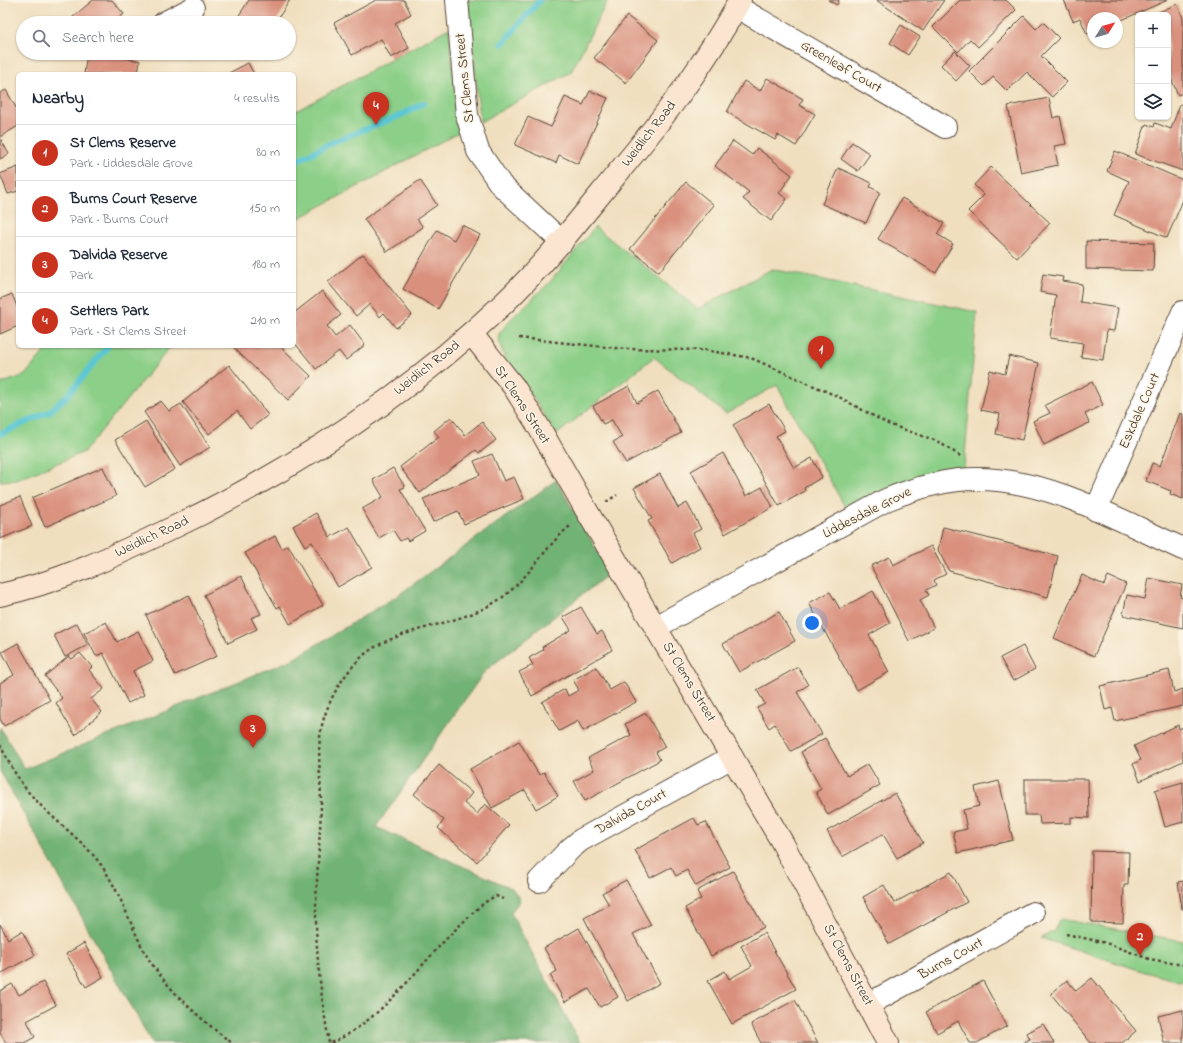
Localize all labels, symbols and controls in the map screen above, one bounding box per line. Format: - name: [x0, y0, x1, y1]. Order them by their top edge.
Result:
- north arrow: [1087, 12, 1123, 48]
- map controls: [1135, 12, 1171, 120]
- button: +: [1135, 12, 1171, 48]
- search box: [16, 16, 296, 60]
- icon: search: [30, 27, 52, 49]
- text: Search here: [62, 27, 134, 49]
- street label: St Clems Street: [450, 32, 480, 124]
- street label: Greenleaf Court: [796, 35, 886, 99]
- button: −: [1135, 48, 1171, 84]
- button: layers: [1135, 84, 1171, 120]
- text: Nearby: [32, 86, 84, 111]
- text: 4 results: [234, 89, 280, 108]
- pin: 4: [363, 92, 389, 125]
- street label: Weidlich Road: [616, 96, 682, 172]
- text: St Clems Reserve: [70, 132, 176, 154]
- text: 1: [43, 143, 47, 162]
- text: 80 m: [256, 143, 280, 162]
- text: Park · Liddesdale Grove: [70, 154, 193, 173]
- text: Burns Court Reserve: [70, 188, 197, 210]
- text: 2: [42, 199, 48, 218]
- text: 150 m: [249, 199, 280, 218]
- text: Park · Burns Court: [70, 210, 169, 229]
- text: Dalvida Reserve: [70, 244, 167, 266]
- text: 3: [42, 255, 48, 274]
- text: 180 m: [252, 255, 280, 274]
- text: Park: [70, 266, 94, 285]
- text: Settlers Park: [70, 300, 149, 322]
- text: 4: [42, 311, 48, 330]
- text: 210 m: [250, 311, 280, 330]
- text: Park · St Clems Street: [70, 322, 187, 341]
- street label: Weidlich Road: [389, 335, 465, 401]
- pin: 1: [808, 336, 834, 369]
- street label: St Clems Street: [489, 361, 556, 449]
- street label: Eskdale Court: [1114, 369, 1166, 452]
- street label: Liddesdale Grove: [819, 481, 916, 544]
- street label: Weidlich Road: [112, 511, 192, 563]
- your location: [802, 613, 822, 633]
- street label: St Clems Street: [657, 638, 721, 726]
- pin: 3: [240, 715, 266, 748]
- street label: Dalvida Court: [590, 784, 671, 841]
- street label: St Clems Street: [818, 920, 879, 1010]
- pin: 2: [1127, 923, 1153, 956]
- street label: Burns Court: [914, 932, 987, 986]

